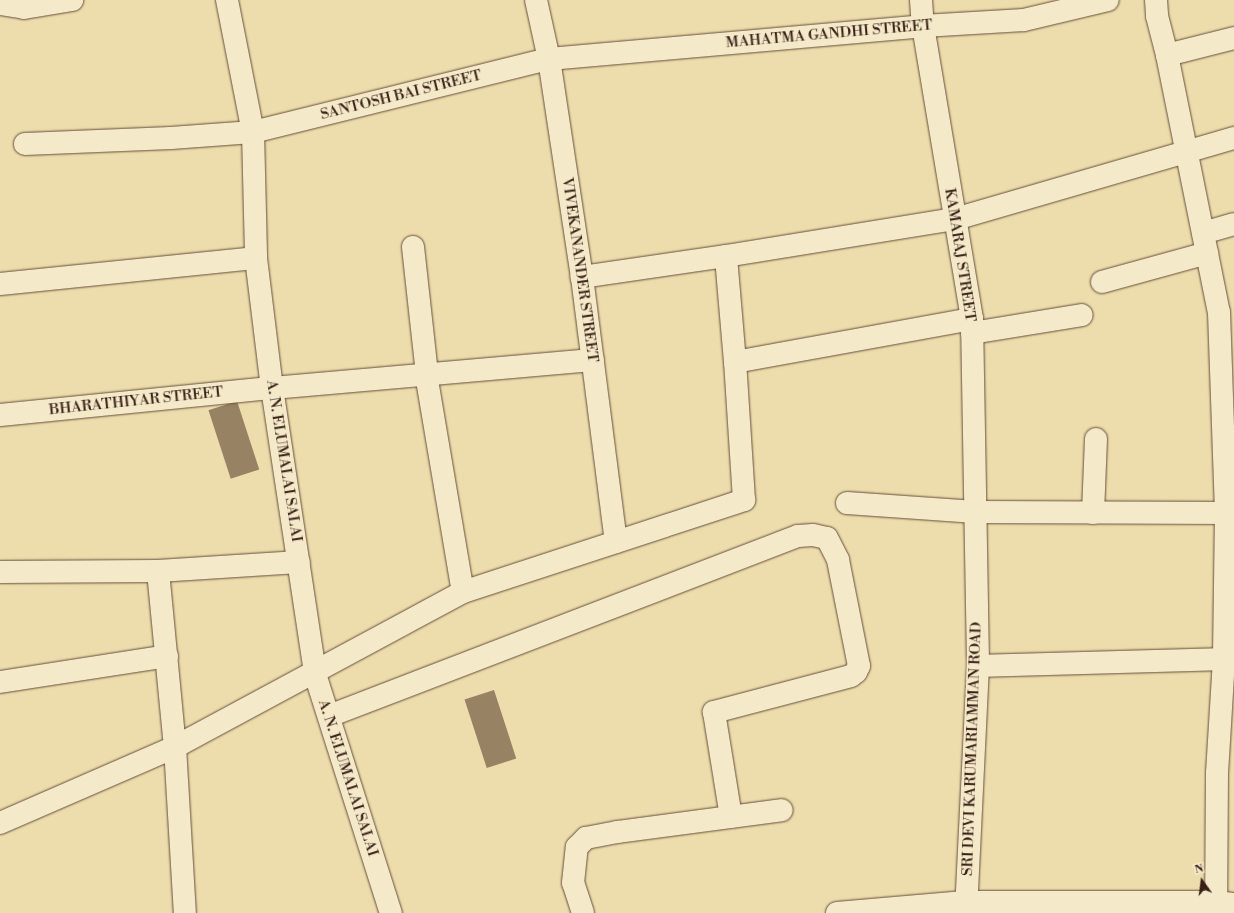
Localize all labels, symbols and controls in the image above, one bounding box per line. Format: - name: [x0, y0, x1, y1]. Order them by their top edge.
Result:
- street label: MAHATMA GANDHI STREET: [725, 16, 933, 52]
- street label: SANTOSH BAI STREET: [319, 66, 483, 124]
- street label: VIVEKANANDER STREET: [558, 176, 602, 364]
- street label: KAMARAJ STREET: [941, 187, 979, 323]
- street label: A. N. ELUMALAI SALAI: [262, 379, 306, 543]
- street label: BHARATHIYAR STREET: [48, 383, 224, 419]
- street label: SRI DEVI KARUMARIAMMAN ROAD: [959, 622, 985, 876]
- street label: A. N. ELUMALAI SALAI: [314, 697, 382, 859]
- north arrow: [1182, 861, 1222, 901]
- text: N: [1193, 862, 1205, 877]

